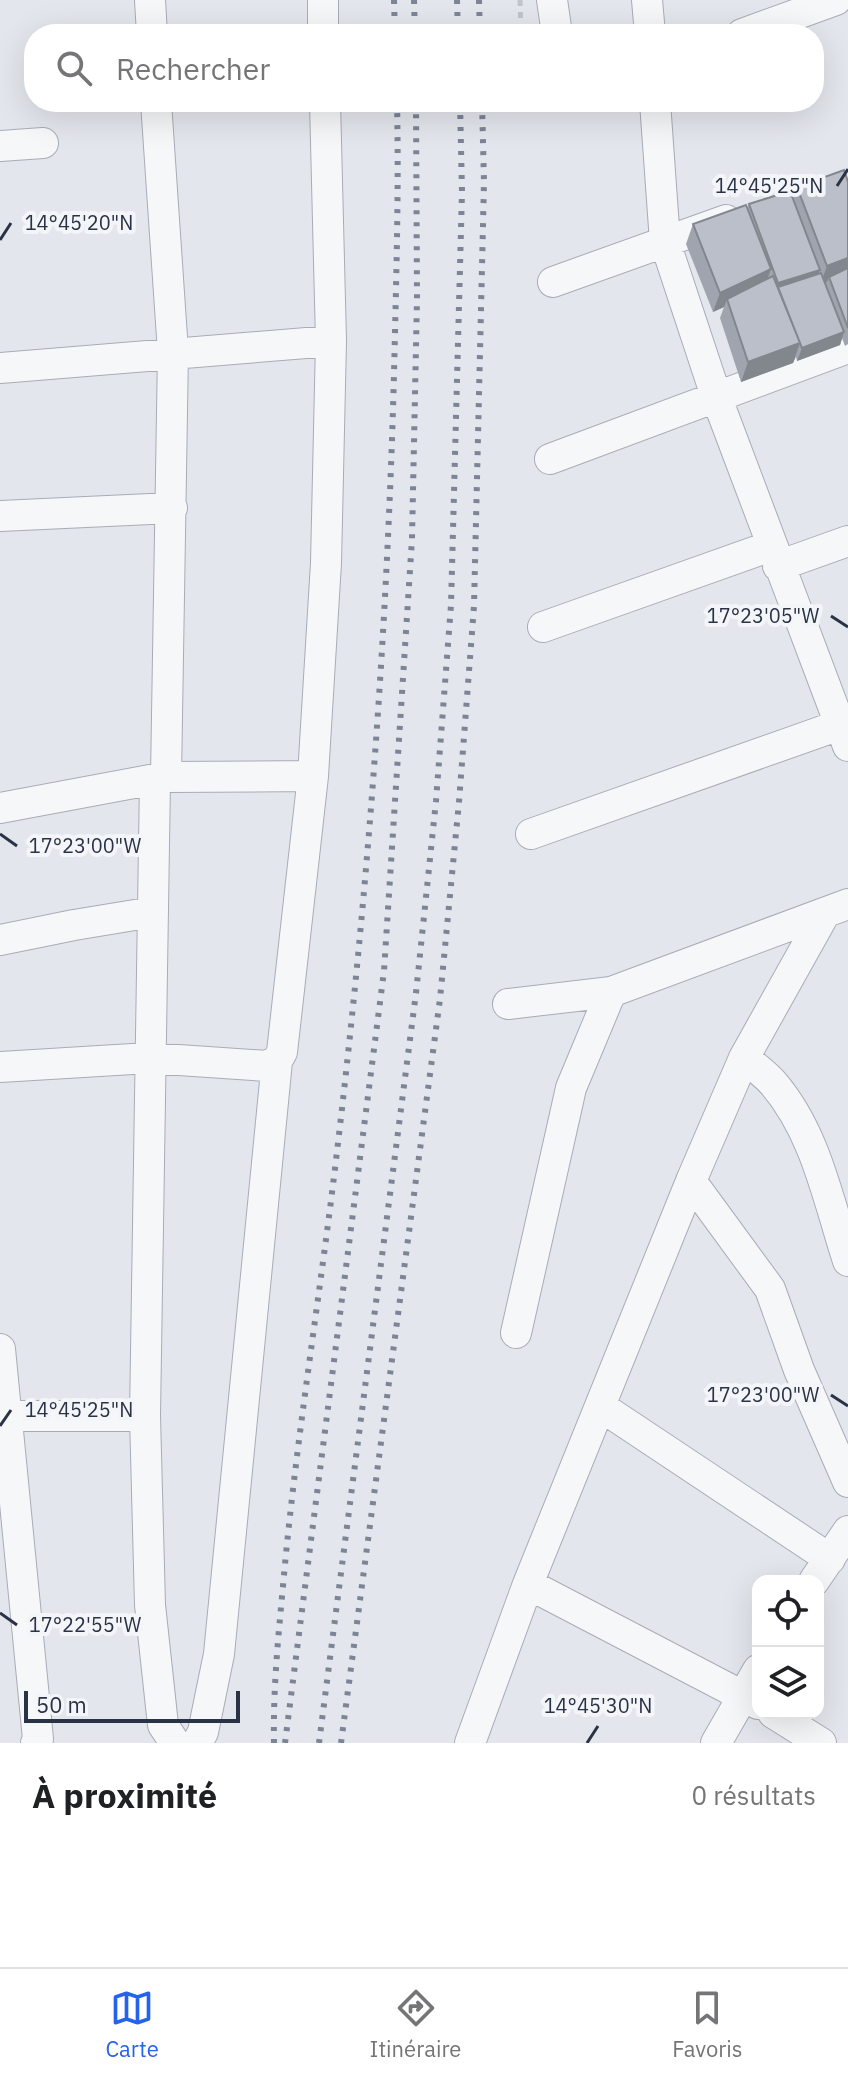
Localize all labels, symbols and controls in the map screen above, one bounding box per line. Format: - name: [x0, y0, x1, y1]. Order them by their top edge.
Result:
- search box: [24, 24, 824, 112]
- icon: search: [52, 46, 96, 90]
- text: Rechercher: [116, 49, 270, 88]
- text: 14°45'25"N: [715, 172, 823, 199]
- text: 14°45'20"N: [25, 209, 133, 236]
- text: 17°23'05"W: [707, 602, 820, 629]
- text: 17°23'00"W: [29, 832, 142, 859]
- text: 17°23'00"W: [707, 1381, 820, 1408]
- text: 14°45'25"N: [25, 1396, 133, 1423]
- map controls: [752, 1575, 824, 1719]
- button: locate: [752, 1575, 824, 1647]
- text: 17°22'55"W: [29, 1611, 142, 1638]
- button: layers: [752, 1647, 824, 1719]
- scale bar: [24, 1687, 240, 1723]
- text: 50 m: [36, 1690, 87, 1719]
- text: 14°45'30"N: [544, 1692, 652, 1719]
- text: À proximité: [32, 1773, 217, 1817]
- text: 0 résultats: [691, 1778, 816, 1812]
- tab: Carte: [105, 1986, 159, 2063]
- tab: Itinéraire: [370, 1986, 461, 2063]
- tab: Favoris: [672, 1986, 743, 2063]

